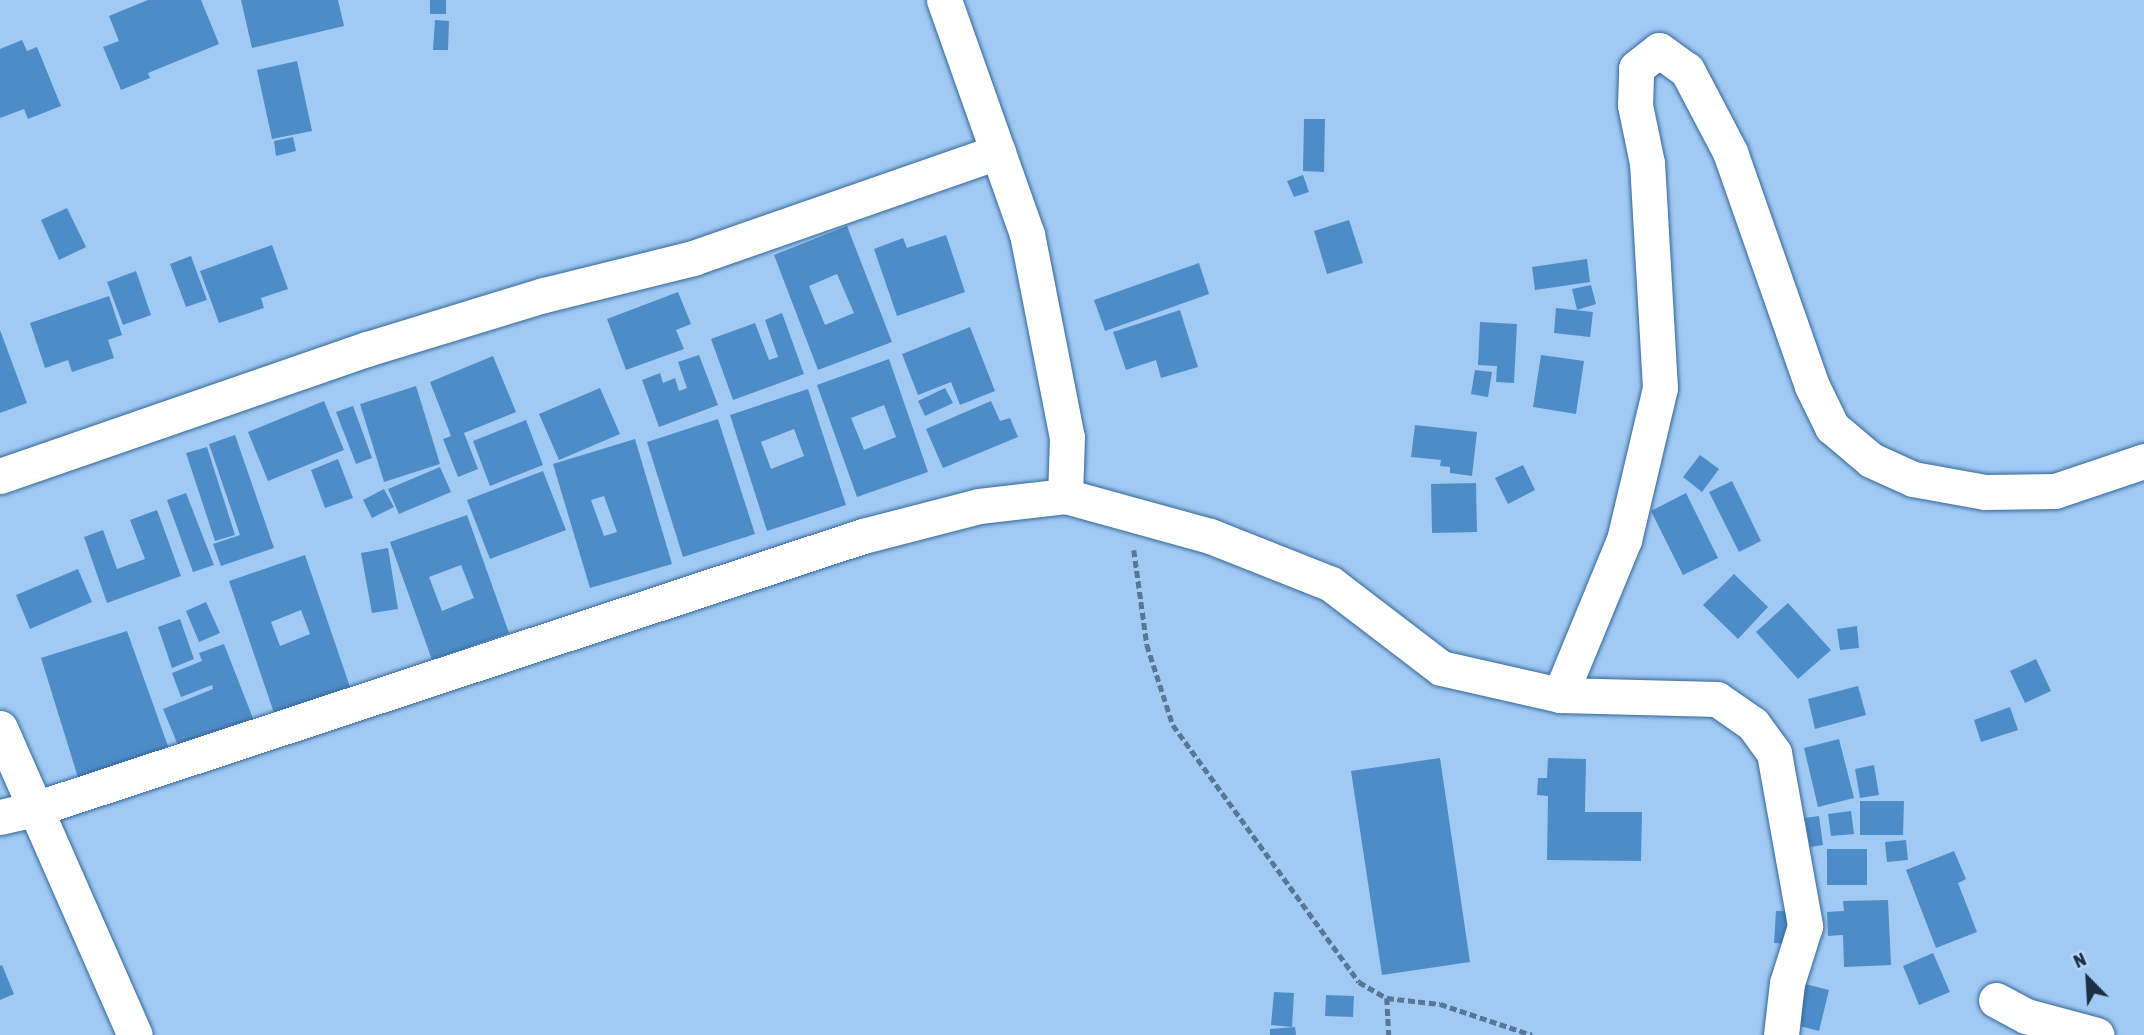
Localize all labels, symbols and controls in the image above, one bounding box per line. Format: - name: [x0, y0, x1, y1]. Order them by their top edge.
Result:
- north arrow: [2053, 944, 2123, 1014]
- text: N: [2070, 947, 2089, 972]

